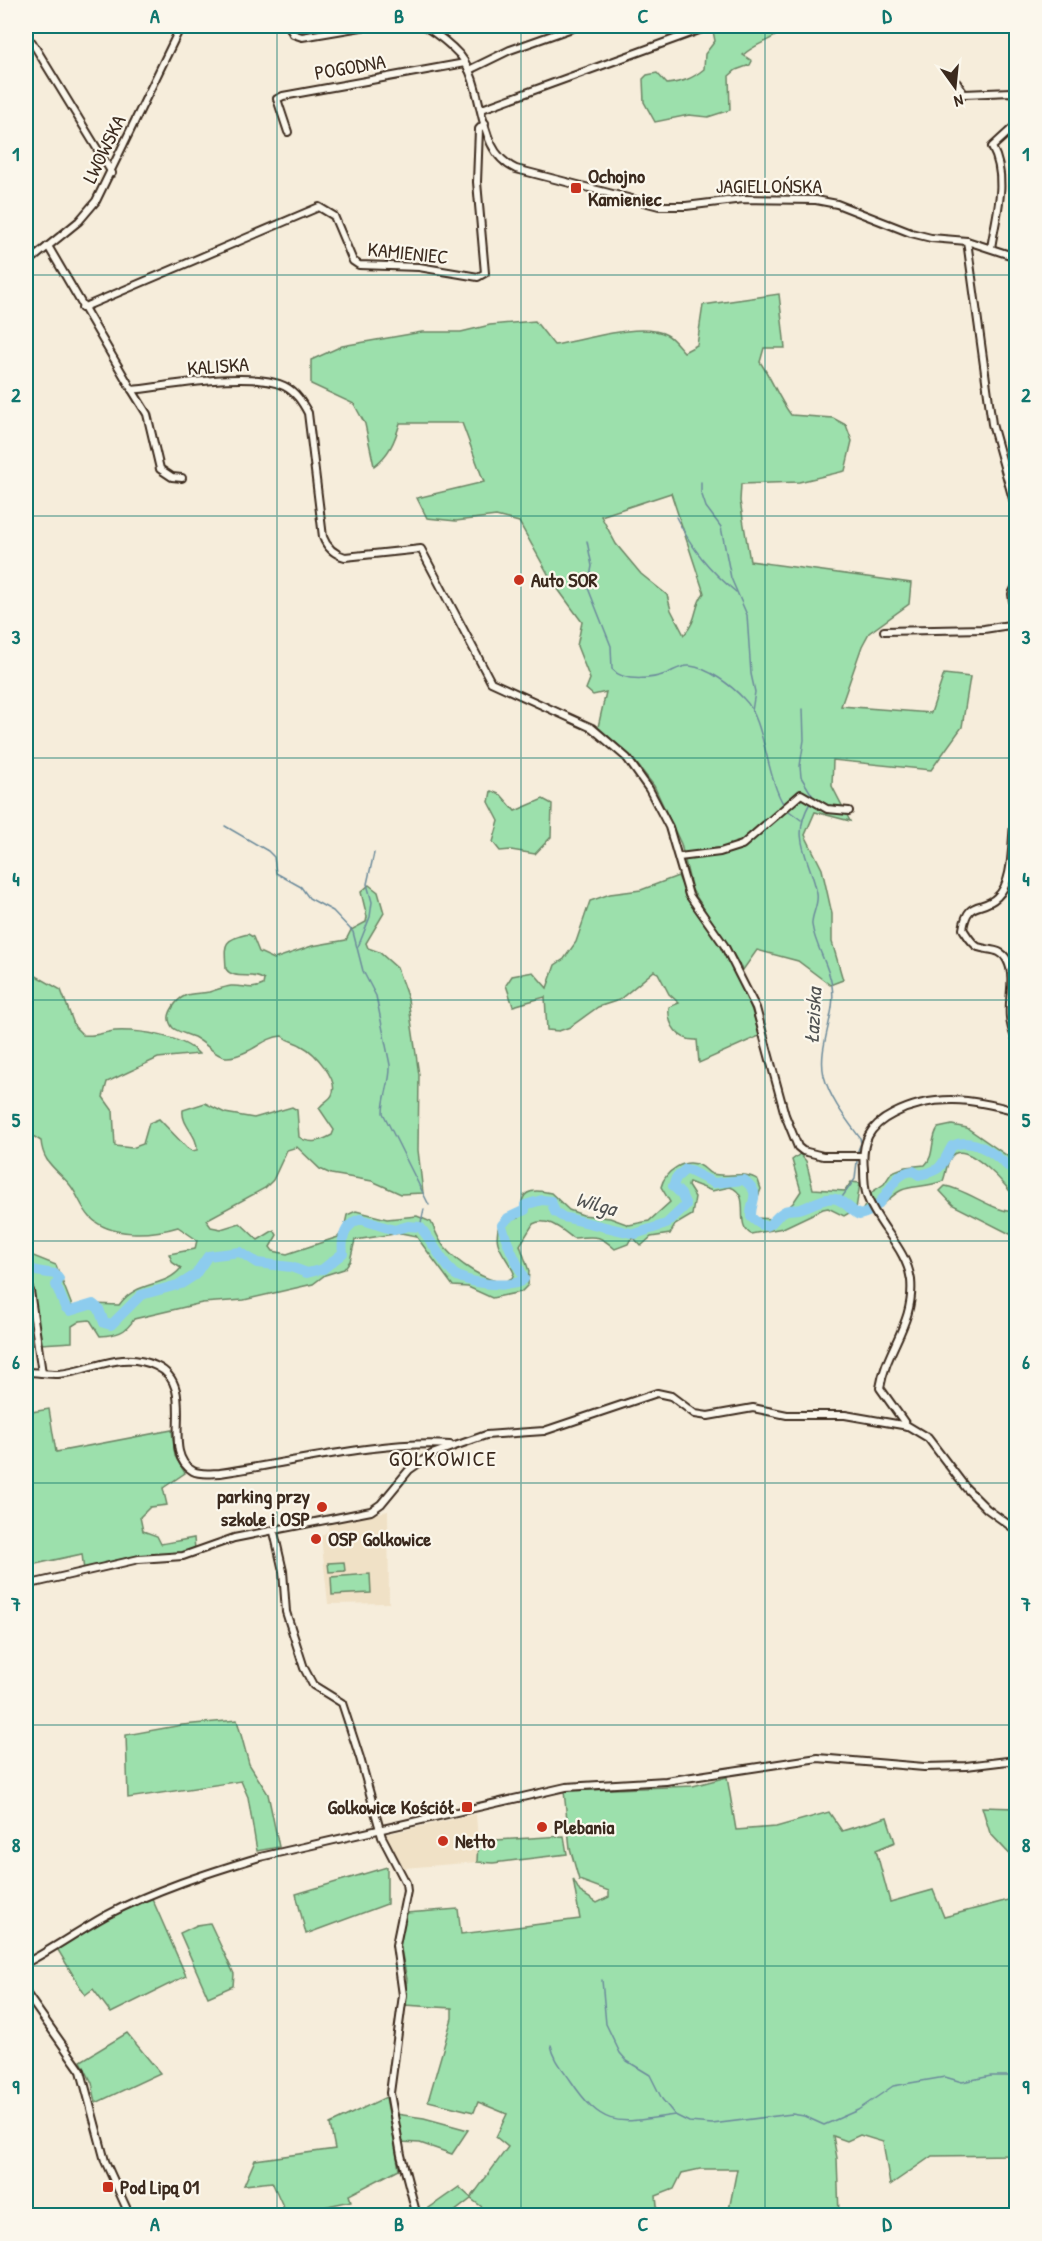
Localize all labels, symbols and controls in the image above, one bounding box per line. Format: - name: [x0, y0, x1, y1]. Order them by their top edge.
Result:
- text: A: [150, 2, 160, 29]
- text: B: [394, 2, 404, 29]
- text: C: [638, 2, 649, 29]
- text: D: [882, 2, 892, 29]
- street label: POGODNA: [312, 47, 388, 86]
- north arrow: [925, 57, 985, 117]
- text: N: [951, 90, 966, 113]
- street label: LWOWSKA: [76, 110, 132, 187]
- text: 1: [12, 140, 20, 167]
- text: 1: [1022, 140, 1030, 167]
- place label: Ochojno Kamieniec: [588, 162, 663, 212]
- street label: JAGIELLOŃSKA: [716, 172, 822, 199]
- marker: Ochojno Kamieniec: [569, 181, 583, 195]
- street label: KAMIENIEC: [366, 235, 450, 270]
- street label: KALISKA: [186, 350, 250, 381]
- text: 2: [11, 381, 21, 408]
- text: 2: [1021, 381, 1031, 408]
- place label: Auto SOR: [531, 566, 598, 593]
- marker: Auto SOR: [512, 573, 526, 587]
- text: 3: [12, 623, 21, 650]
- text: 3: [1022, 623, 1031, 650]
- text: 4: [12, 865, 20, 892]
- text: 4: [1022, 865, 1030, 892]
- water label: Łaziska: [797, 984, 829, 1045]
- text: 5: [12, 1106, 21, 1133]
- text: 5: [1022, 1106, 1031, 1133]
- water label: Wilga: [573, 1184, 622, 1224]
- text: 6: [12, 1348, 20, 1375]
- text: 6: [1022, 1348, 1030, 1375]
- district label: GOLKOWICE: [389, 1443, 497, 1473]
- place label: parking przy szkole i OSP: [217, 1482, 311, 1532]
- marker: parking przy szkole i OSP: [315, 1500, 329, 1514]
- place label: OSP Golkowice: [328, 1525, 431, 1552]
- marker: OSP Golkowice: [309, 1532, 323, 1546]
- text: 7: [10, 1590, 21, 1617]
- text: 7: [1020, 1590, 1031, 1617]
- place label: Golkowice Kościół: [327, 1793, 455, 1820]
- marker: Golkowice Kościół: [460, 1800, 474, 1814]
- place label: Plebania: [554, 1813, 614, 1840]
- marker: Plebania: [535, 1820, 549, 1834]
- place label: Netto: [455, 1827, 495, 1854]
- text: 8: [12, 1831, 21, 1858]
- text: 8: [1022, 1831, 1031, 1858]
- marker: Netto: [436, 1834, 450, 1848]
- text: 9: [12, 2073, 20, 2100]
- text: 9: [1022, 2073, 1030, 2100]
- place label: Pod Lipą 01: [120, 2173, 199, 2201]
- marker: Pod Lipą 01: [101, 2180, 115, 2194]
- text: A: [150, 2210, 160, 2237]
- text: B: [394, 2210, 404, 2237]
- text: C: [638, 2210, 649, 2237]
- text: D: [882, 2210, 892, 2237]

